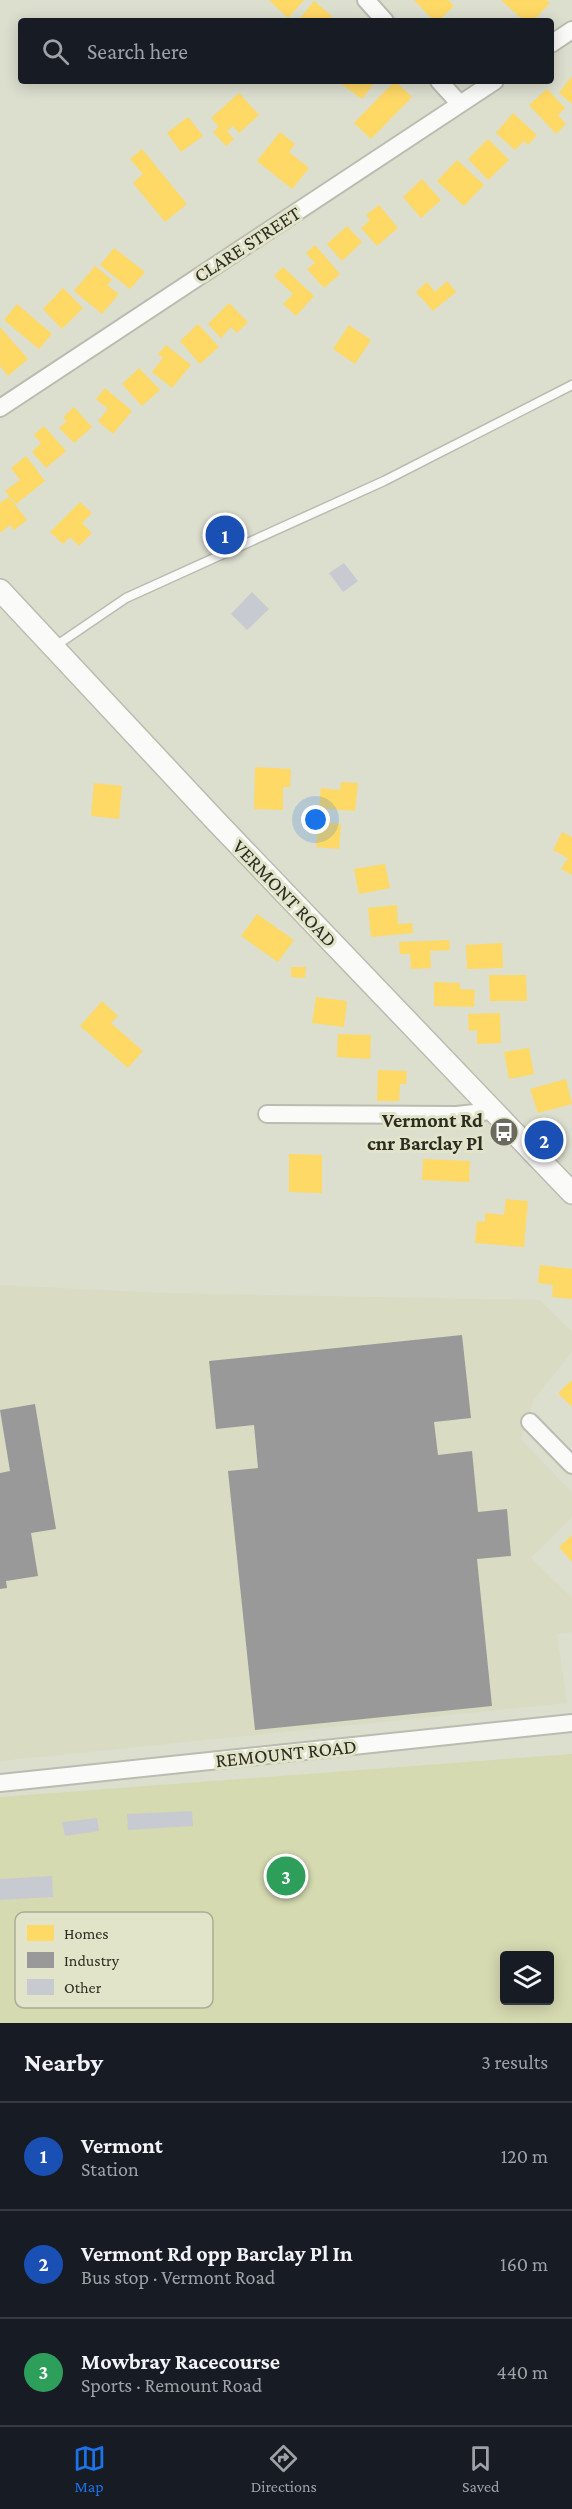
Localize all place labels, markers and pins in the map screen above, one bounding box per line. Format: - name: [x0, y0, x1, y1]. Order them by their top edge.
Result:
- pin: 1: [206, 512, 244, 558]
- place label: Vermont Rd cnr Barclay Pl: [367, 1109, 483, 1154]
- bus stop icon: Vermont Rd cnr Barclay Pl: [488, 1116, 520, 1148]
- pin: 2: [524, 1118, 564, 1162]
- pin: 3: [266, 1854, 306, 1898]

